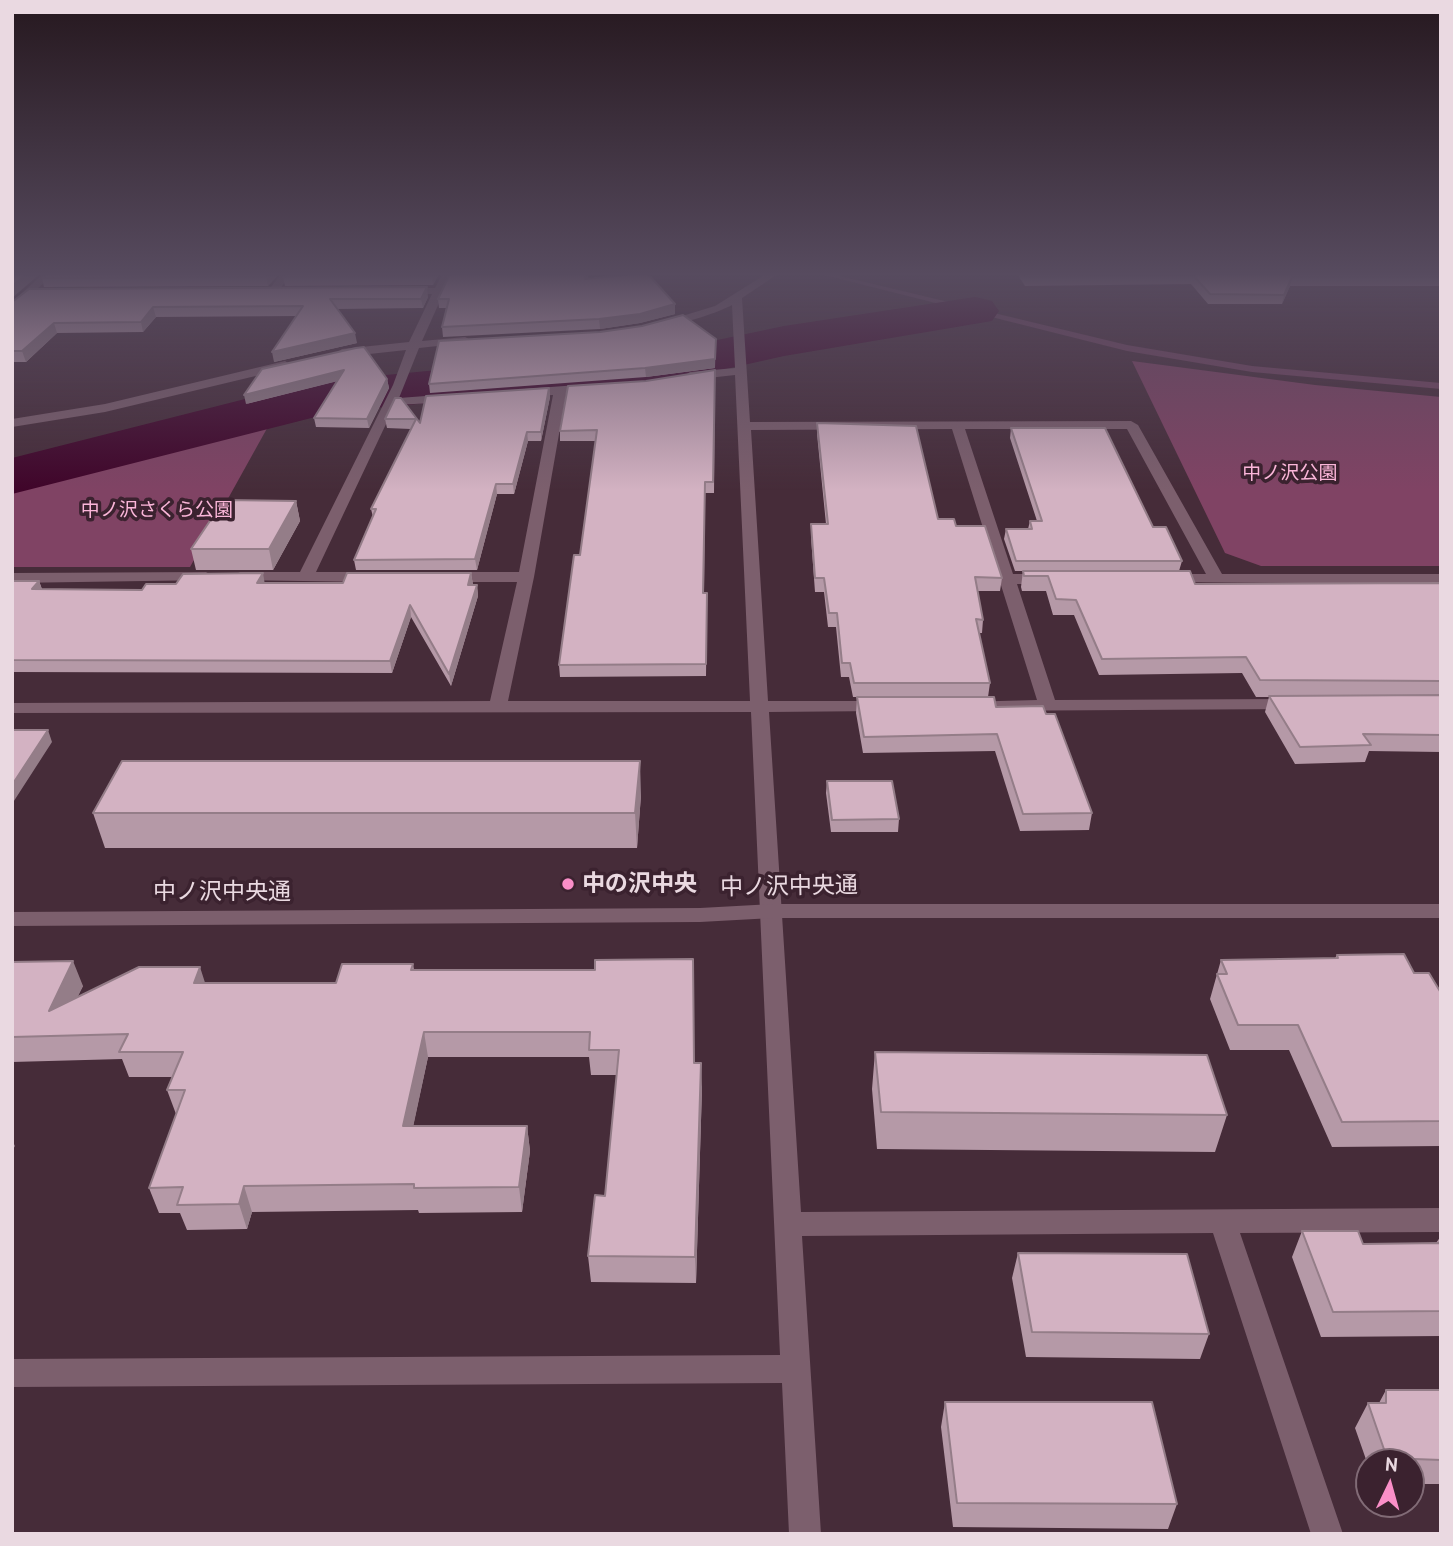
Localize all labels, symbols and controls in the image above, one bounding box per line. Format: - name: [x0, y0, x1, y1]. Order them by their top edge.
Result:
- park label: 中ノ沢公園: [1243, 463, 1337, 485]
- park label: 中ノ沢さくら公園: [81, 500, 233, 522]
- place label: 中の沢中央: [582, 870, 697, 898]
- street label: 中ノ沢中央通: [720, 872, 858, 902]
- marker: 中の沢中央: [560, 876, 576, 892]
- street label: 中ノ沢中央通: [153, 878, 291, 906]
- north arrow: [1355, 1448, 1425, 1518]
- text: N: [1384, 1452, 1399, 1477]

